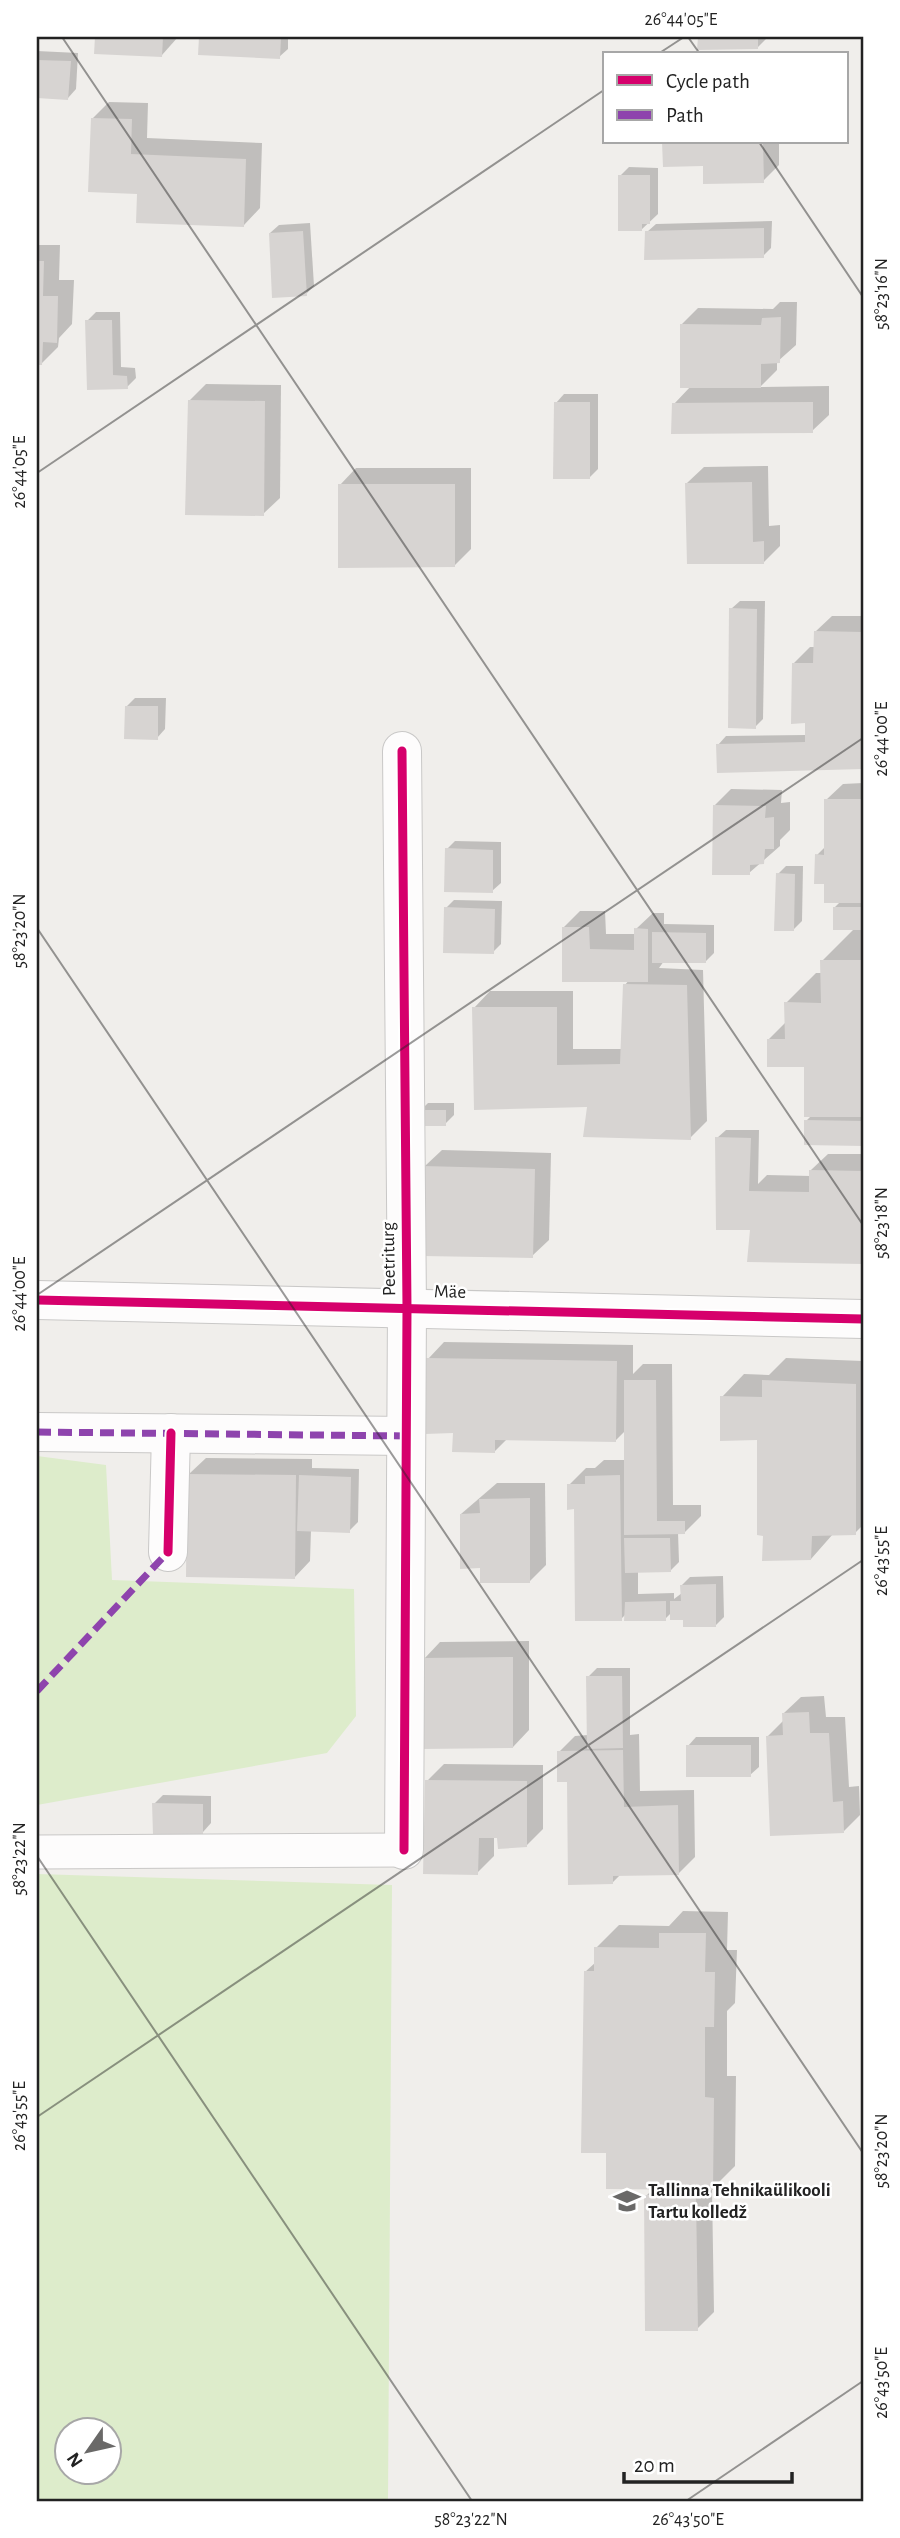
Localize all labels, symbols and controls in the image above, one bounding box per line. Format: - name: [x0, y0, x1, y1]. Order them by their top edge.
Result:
- text: 26°44'05"E: [645, 11, 718, 29]
- legend: [603, 52, 848, 144]
- text: Cycle path: [666, 71, 750, 92]
- text: Path: [666, 105, 704, 126]
- text: 58°23'16"N: [873, 258, 891, 330]
- text: 26°44'05"E: [11, 435, 29, 508]
- text: 26°44'00"E: [873, 701, 891, 776]
- text: 58°23'20"N: [11, 894, 29, 968]
- text: 58°23'18"N: [873, 1187, 891, 1259]
- street label: Peetriturg: [379, 1221, 399, 1296]
- text: 26°44'00"E: [11, 1256, 29, 1331]
- street label: Mäe: [434, 1282, 466, 1302]
- text: 26°43'55"E: [873, 1526, 891, 1596]
- text: 58°23'22"N: [11, 1822, 29, 1896]
- text: 26°43'55"E: [11, 2081, 29, 2151]
- text: 58°23'20"N: [873, 2114, 891, 2188]
- place label: Tallinna Tehnikaülikooli Tartu kolledž: [648, 2181, 831, 2222]
- school or university icon: Tallinna Tehnikaülikooli Tartu kolledž: [612, 2186, 642, 2216]
- text: 26°43'50"E: [873, 2347, 891, 2419]
- north arrow: [52, 2416, 122, 2486]
- scale bar: [624, 2440, 792, 2484]
- text: N: [64, 2449, 87, 2470]
- text: 20 m: [634, 2455, 675, 2476]
- text: 58°23'22"N: [434, 2511, 508, 2529]
- text: 26°43'50"E: [652, 2511, 724, 2529]

